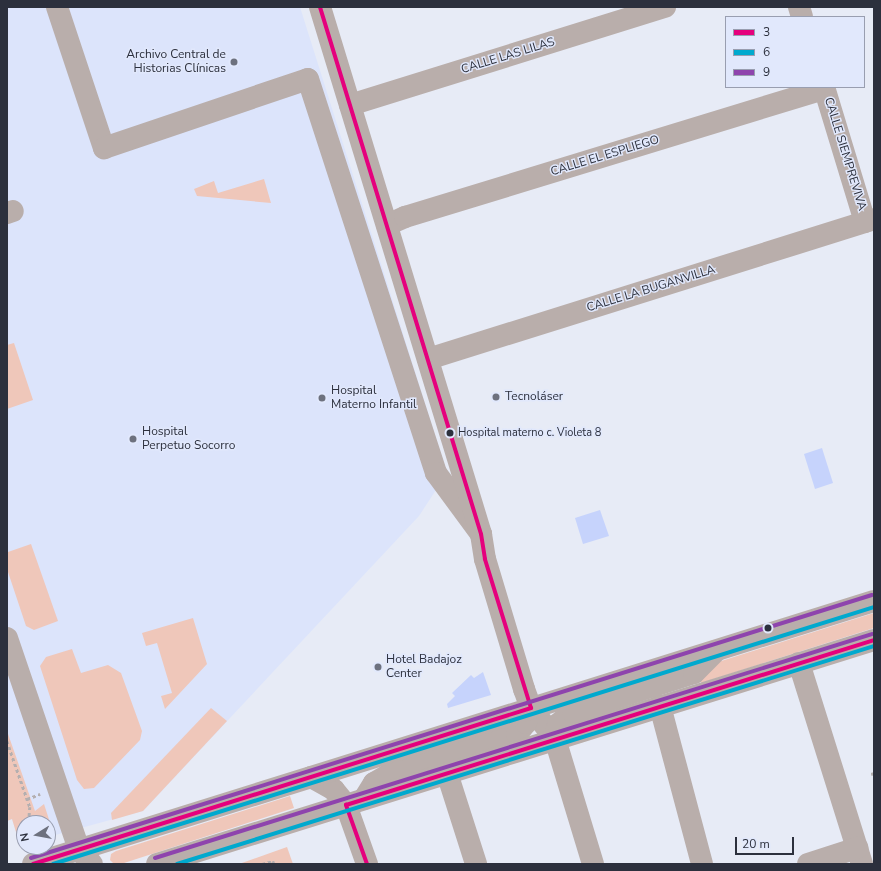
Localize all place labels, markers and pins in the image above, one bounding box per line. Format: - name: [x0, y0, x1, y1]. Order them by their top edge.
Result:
- place label: Archivo Central de Historias Clínicas: [126, 48, 226, 76]
- marker: Archivo Central de Historias Clínicas: [229, 57, 239, 67]
- place label: Hospital Materno Infantil: [331, 384, 417, 412]
- place label: Tecnoláser: [505, 390, 563, 404]
- marker: Tecnoláser: [490, 391, 502, 403]
- marker: Hospital Materno Infantil: [316, 392, 328, 404]
- place label: Hospital Perpetuo Socorro: [142, 425, 235, 453]
- place label: Hospital materno c. Violeta 8: [458, 426, 601, 440]
- marker: Hospital materno c. Violeta 8: [445, 428, 455, 438]
- marker: Hospital Perpetuo Socorro: [127, 433, 139, 445]
- unlabelled marker: [763, 623, 773, 633]
- place label: Hotel Badajoz Center: [386, 653, 462, 681]
- marker: Hotel Badajoz Center: [373, 662, 383, 672]

